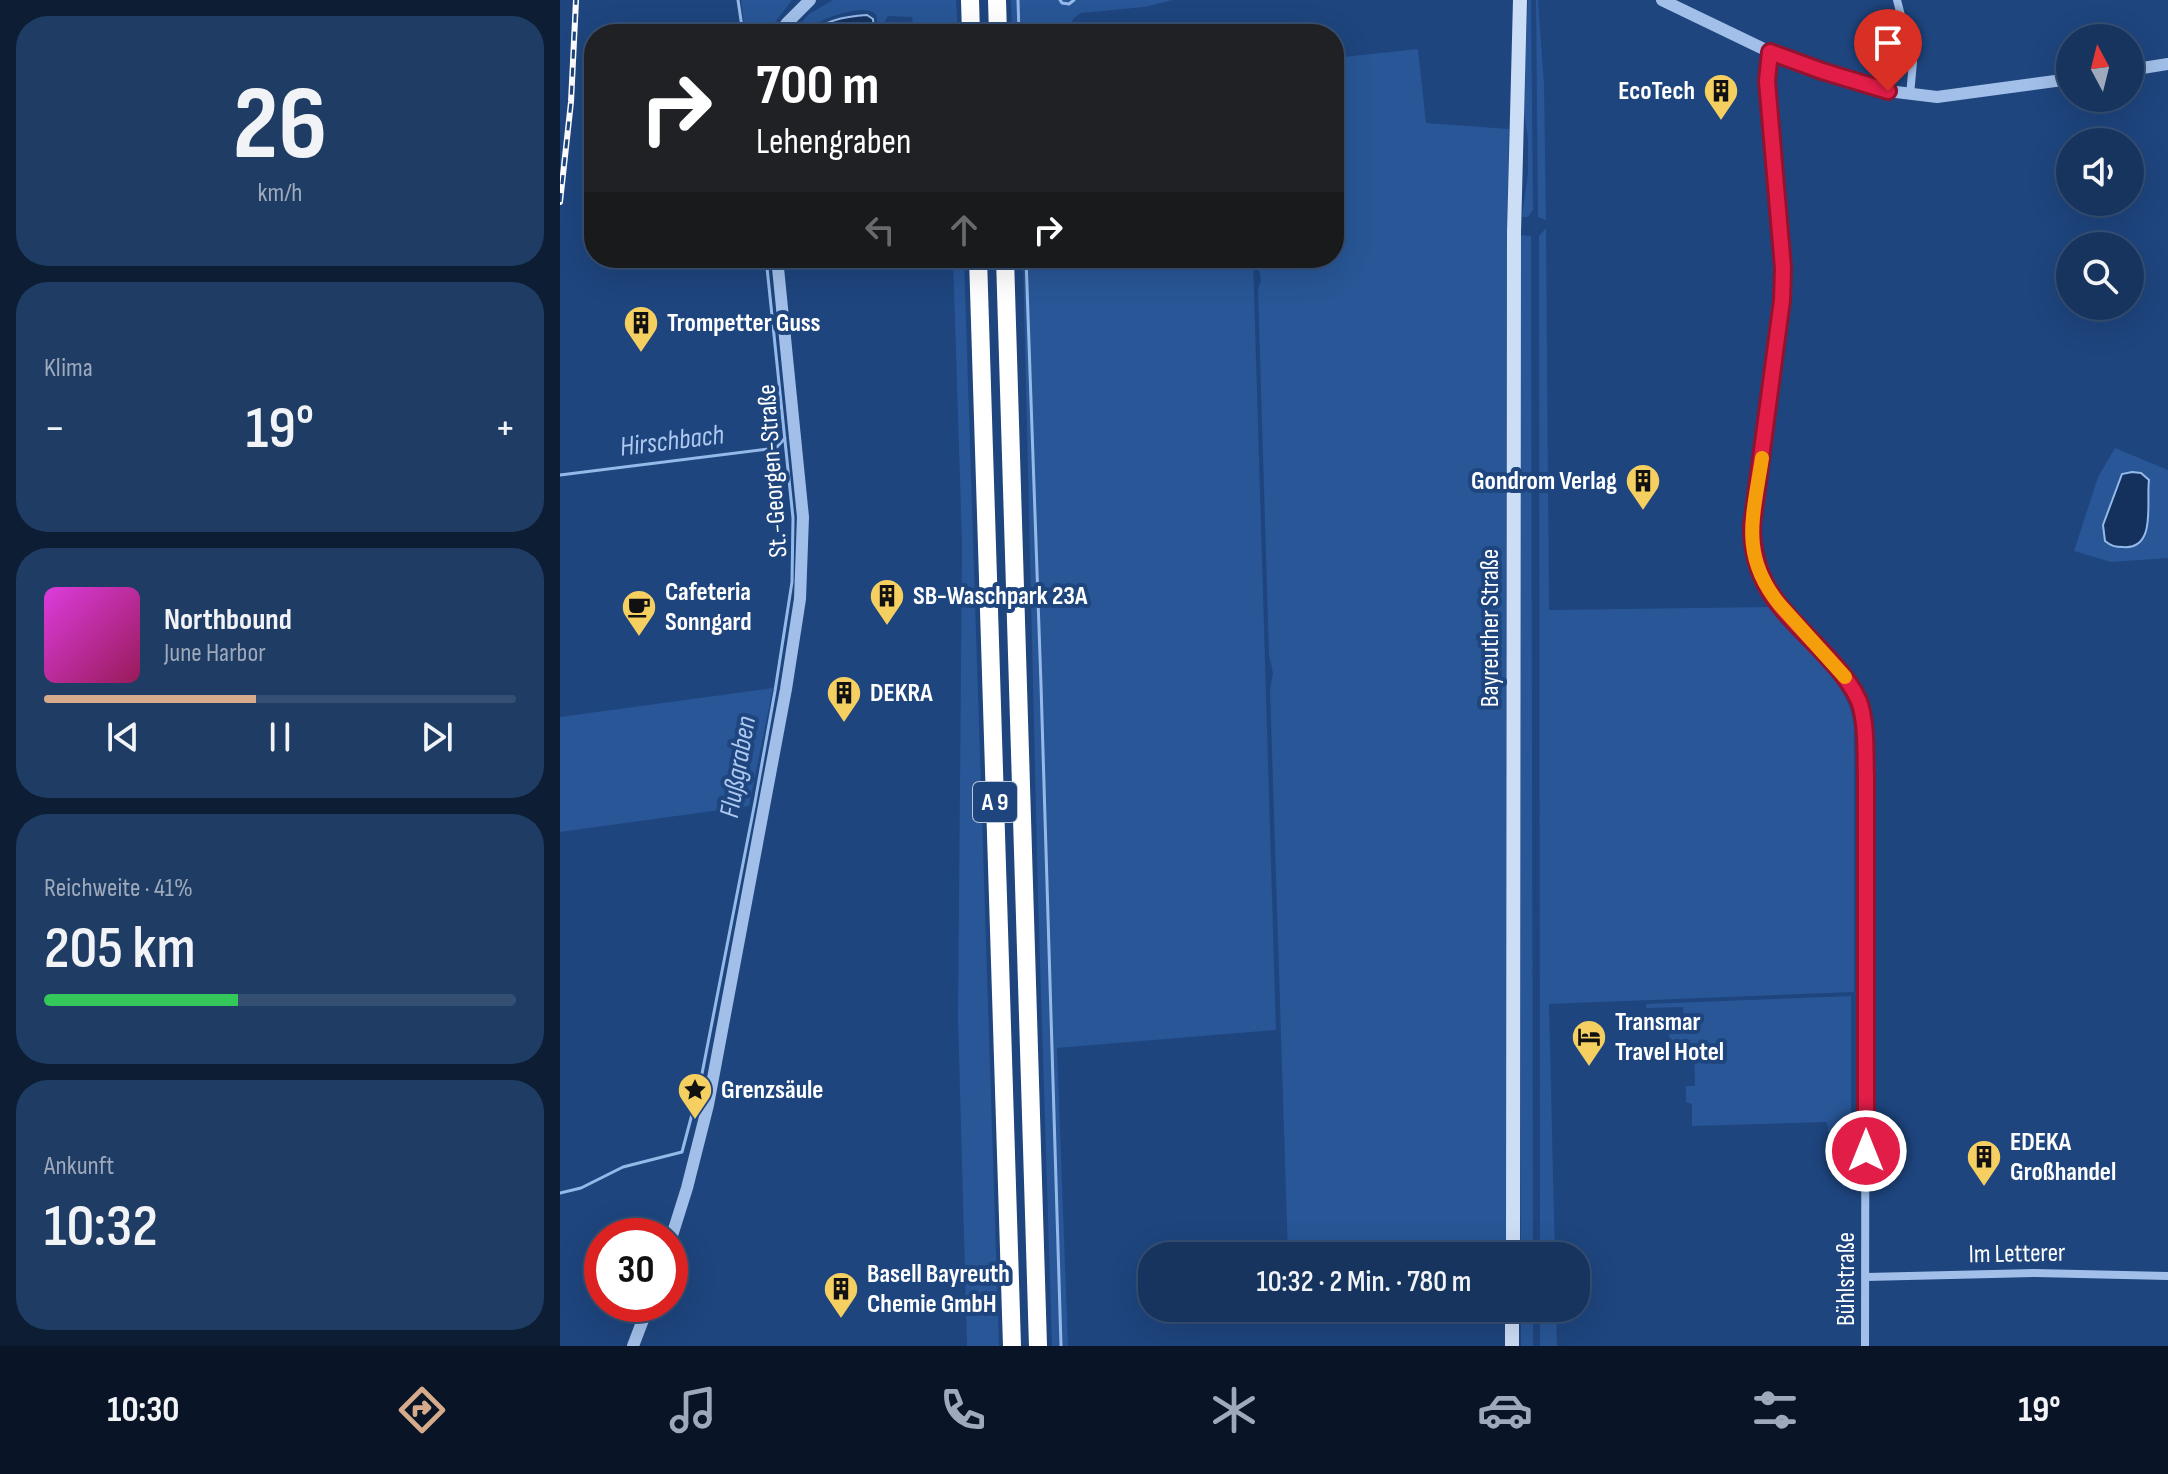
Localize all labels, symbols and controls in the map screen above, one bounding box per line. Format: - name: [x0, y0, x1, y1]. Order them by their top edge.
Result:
- pin: [1854, 9, 1922, 91]
- icon: arrive: [1866, 21, 1910, 65]
- north arrow: [2056, 24, 2144, 112]
- map controls: [2056, 24, 2144, 320]
- text: 700 m: [756, 53, 879, 120]
- icon: right: [624, 56, 728, 160]
- text: 26: [233, 63, 327, 188]
- building icon: EcoTech: [1702, 72, 1740, 122]
- place label: EcoTech: [1618, 76, 1695, 107]
- text: Lehengraben: [756, 121, 911, 164]
- button: sound: [2056, 128, 2144, 216]
- text: km/h: [258, 178, 302, 209]
- icon: left: [858, 208, 902, 252]
- icon: ahead: [942, 208, 986, 252]
- icon: right: [1026, 208, 1070, 252]
- button: search: [2056, 232, 2144, 320]
- building icon: Trompetter Guss: [622, 304, 660, 354]
- place label: Trompetter Guss: [667, 308, 821, 339]
- text: Klima: [44, 353, 93, 384]
- street label: St.-Georgen-Straße: [751, 383, 795, 559]
- text: 19°: [246, 393, 314, 465]
- text: −: [44, 402, 66, 455]
- text: +: [494, 402, 516, 455]
- water label: Hirschbach: [618, 418, 726, 464]
- building icon: Gondrom Verlag: [1624, 462, 1662, 512]
- place label: Gondrom Verlag: [1471, 466, 1617, 497]
- street label: Bayreuther Straße: [1475, 549, 1506, 707]
- place label: Cafeteria Sonngard: [665, 577, 752, 638]
- building icon: SB-Waschpark 23A: [868, 577, 906, 627]
- place label: SB-Waschpark 23A: [913, 581, 1088, 612]
- cafe icon: Cafeteria Sonngard: [620, 588, 658, 638]
- text: Northbound: [164, 602, 292, 638]
- text: June Harbor: [164, 638, 266, 669]
- building icon: DEKRA: [825, 674, 863, 724]
- place label: DEKRA: [870, 678, 933, 709]
- water label: Flußgraben: [713, 713, 763, 820]
- icon: previous: [101, 715, 145, 759]
- icon: pause: [258, 715, 302, 759]
- icon: next: [415, 715, 459, 759]
- road number: A 9: [973, 782, 1017, 822]
- text: Reichweite · 41%: [44, 873, 193, 904]
- text: 205 km: [44, 913, 196, 985]
- place label: Transmar Travel Hotel: [1615, 1007, 1724, 1068]
- hotel icon: Transmar Travel Hotel: [1570, 1018, 1608, 1068]
- place icon: Grenzsäule: [676, 1071, 714, 1121]
- place label: Grenzsäule: [721, 1075, 823, 1106]
- position arrow: [1824, 1109, 1908, 1193]
- place label: EDEKA Großhandel: [2010, 1127, 2116, 1188]
- building icon: EDEKA Großhandel: [1965, 1138, 2003, 1188]
- text: Ankunft: [44, 1151, 114, 1182]
- text: 10:32: [44, 1191, 158, 1263]
- speed limit sign: 30: [584, 1218, 688, 1322]
- street label: Bühlstraße: [1831, 1232, 1862, 1326]
- street label: Im Letterer: [1968, 1238, 2066, 1270]
- place label: Basell Bayreuth Chemie GmbH: [867, 1259, 1010, 1320]
- text: 10:32 · 2 Min. · 780 m: [1257, 1264, 1471, 1300]
- building icon: Basell Bayreuth Chemie GmbH: [822, 1270, 860, 1320]
- icon: directions: [394, 1382, 450, 1438]
- icon: music: [665, 1382, 721, 1438]
- icon: phone: [935, 1382, 991, 1438]
- icon: climate: [1206, 1382, 1262, 1438]
- icon: car: [1477, 1382, 1533, 1438]
- icon: filters: [1747, 1382, 1803, 1438]
- text: 10:30: [107, 1389, 179, 1432]
- text: 19°: [2018, 1389, 2061, 1432]

